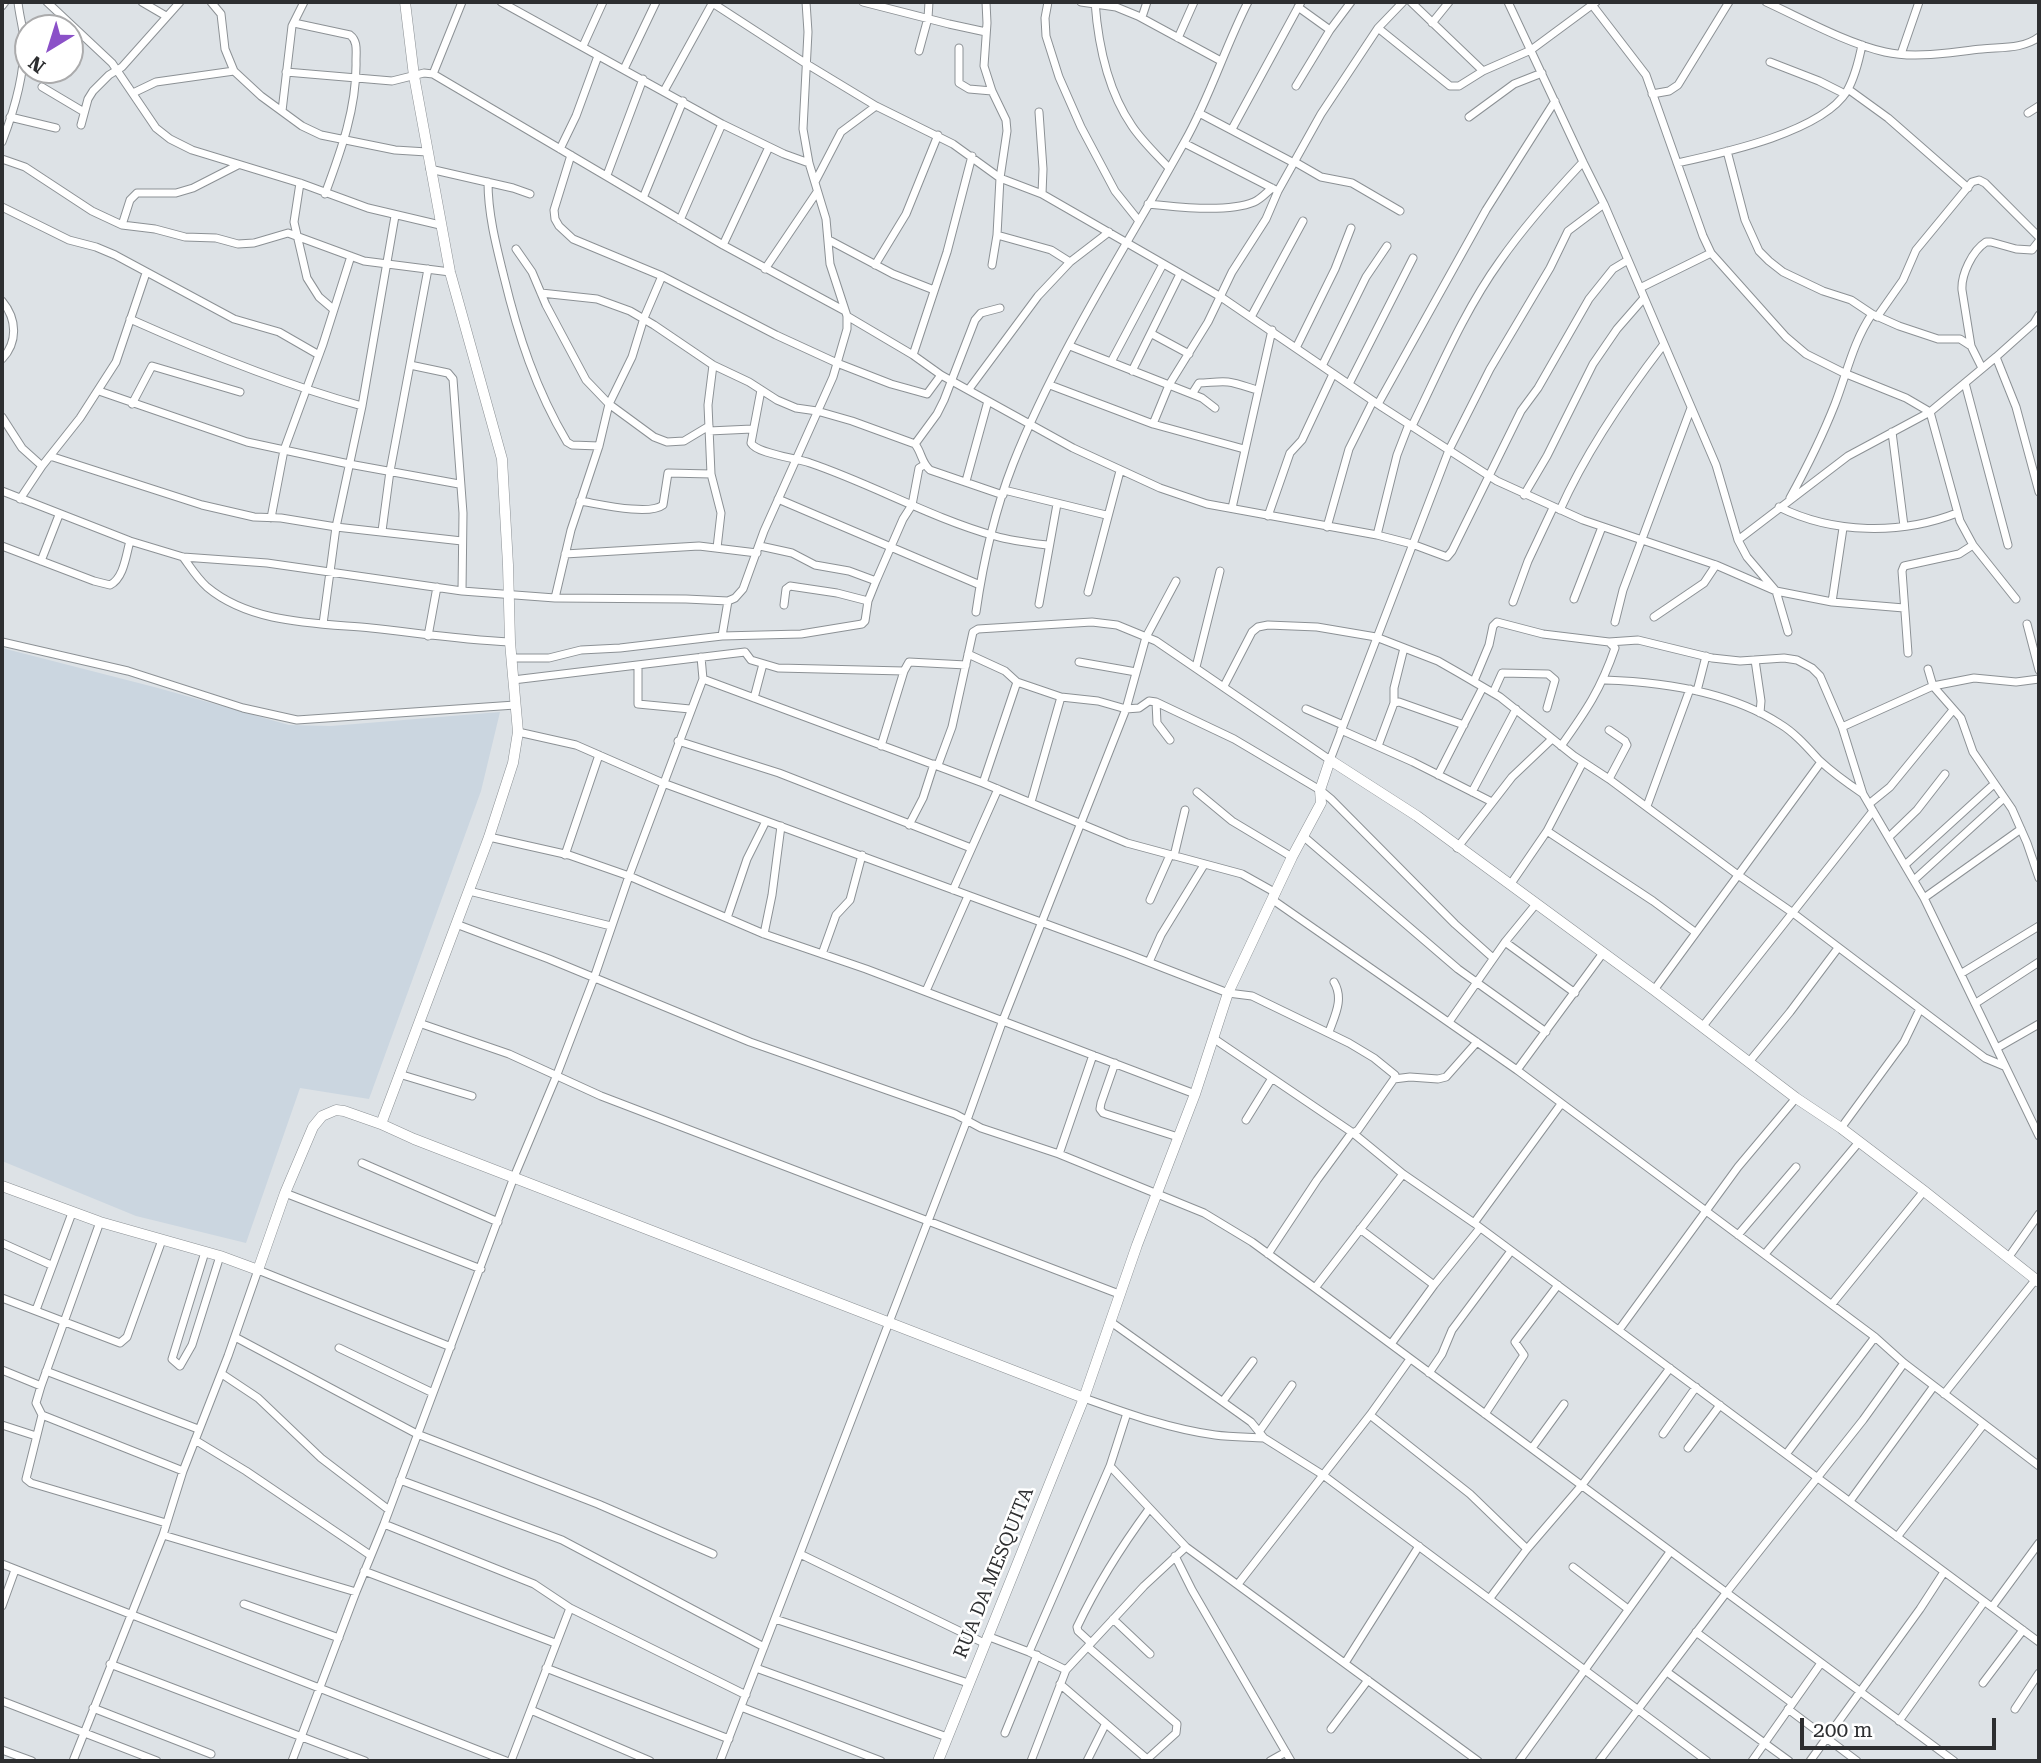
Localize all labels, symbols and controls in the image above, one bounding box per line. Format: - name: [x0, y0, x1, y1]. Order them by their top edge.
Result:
- north arrow: [14, 14, 84, 84]
- text: N: [24, 51, 50, 78]
- street label: RUA DA MESQUITA: [949, 1484, 1039, 1662]
- scale bar: [1803, 1704, 1999, 1748]
- text: 200 m: [1813, 1718, 1873, 1742]

